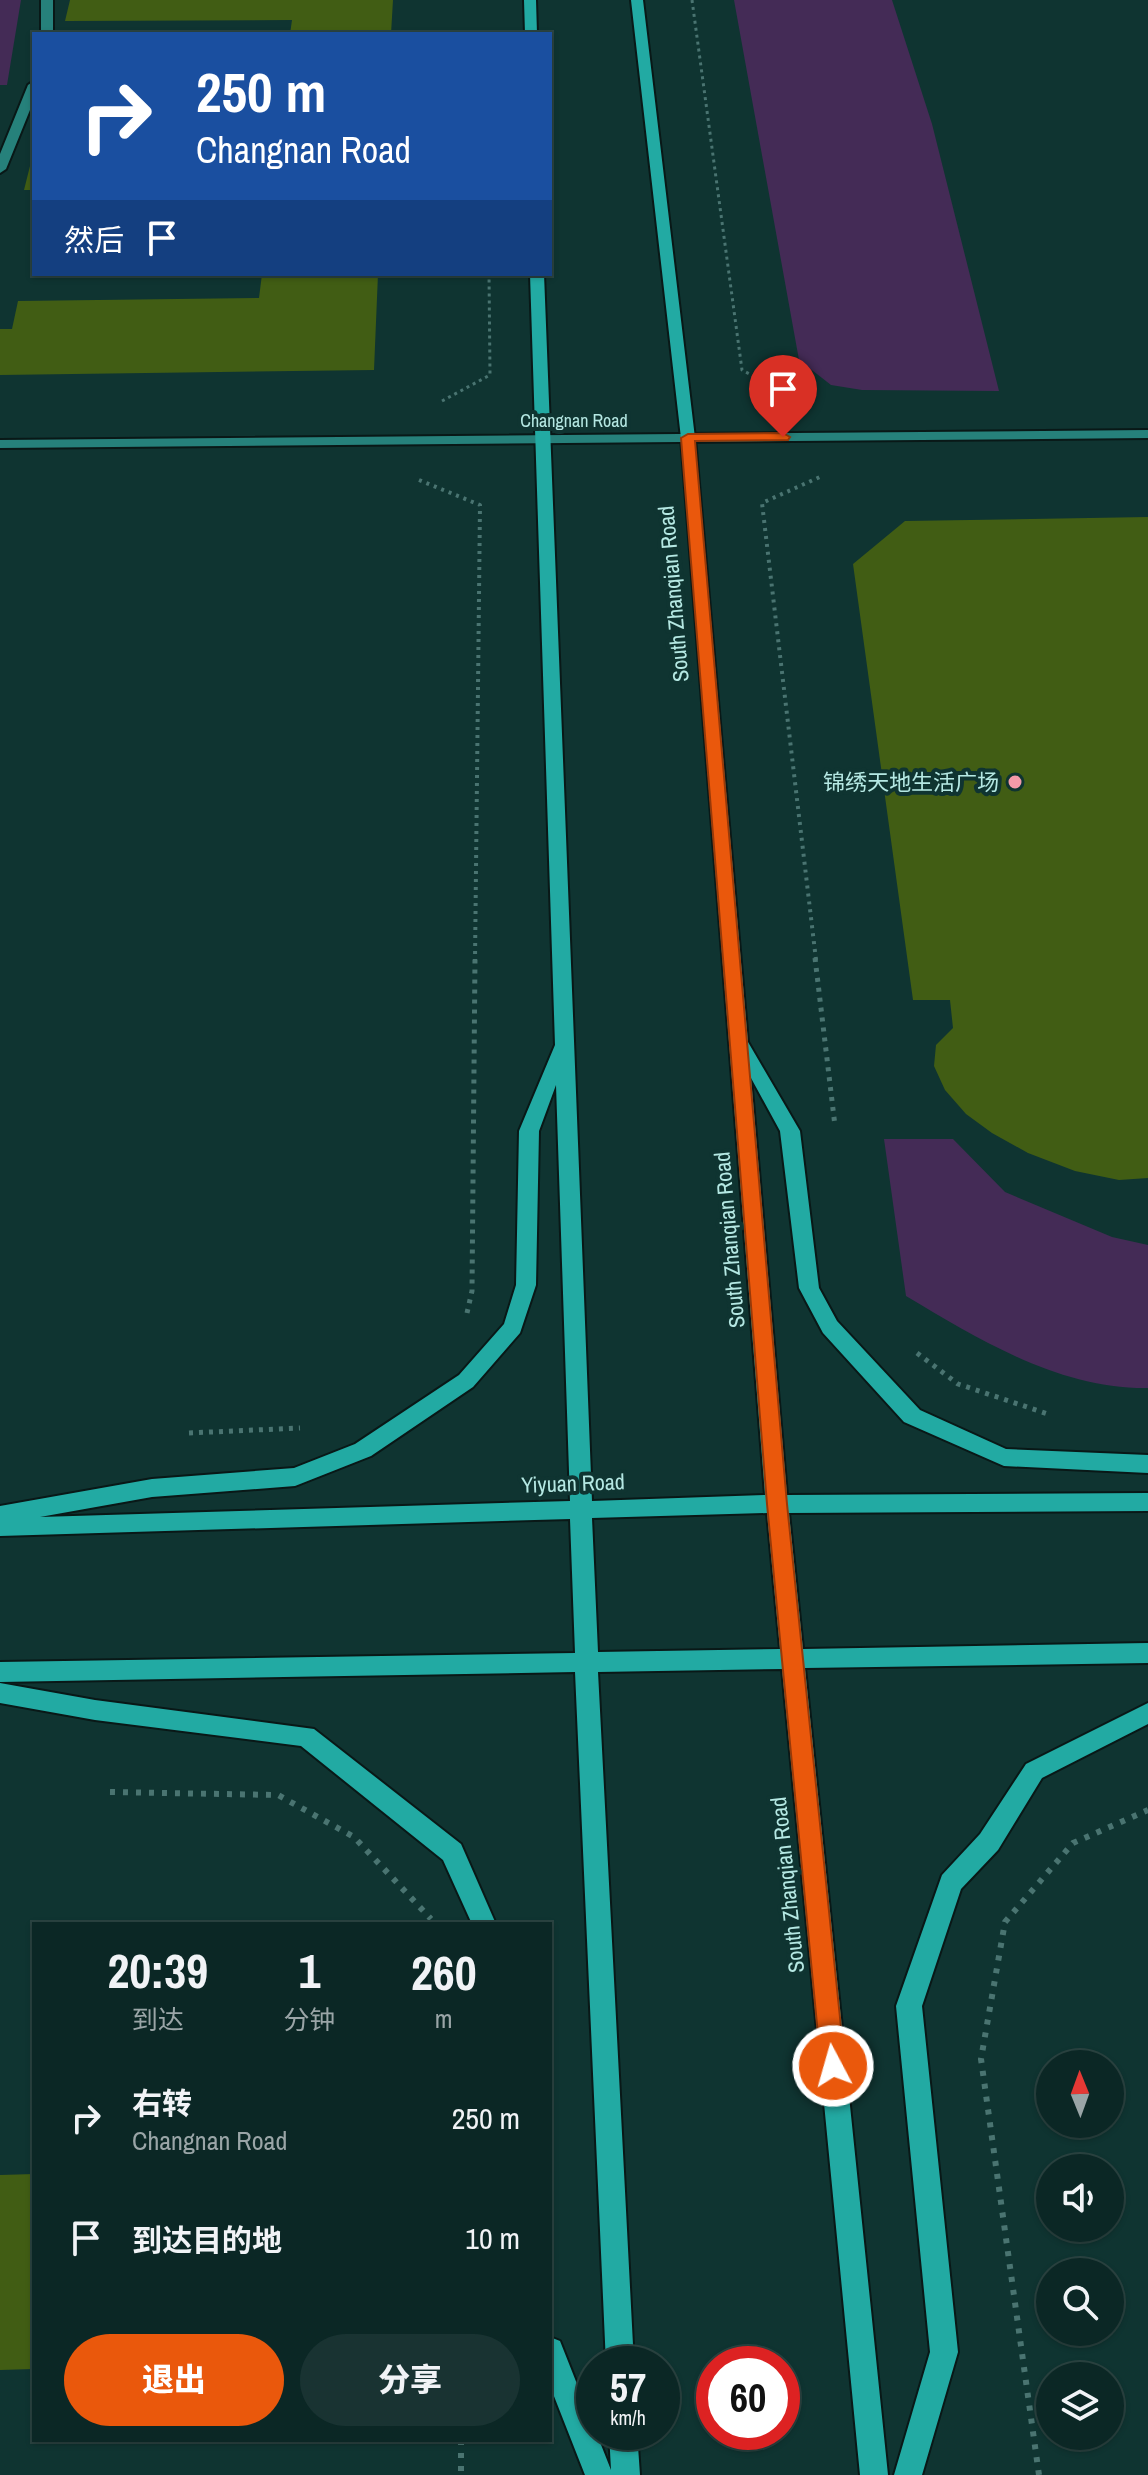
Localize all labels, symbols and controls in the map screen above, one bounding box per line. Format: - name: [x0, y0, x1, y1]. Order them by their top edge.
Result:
- text: 250 m: [196, 54, 326, 129]
- icon: right: [64, 64, 168, 168]
- text: Changnan Road: [196, 126, 411, 174]
- icon: arrive: [140, 216, 184, 260]
- text: 然后: [64, 220, 124, 260]
- pin: [749, 355, 817, 437]
- icon: arrive: [761, 367, 805, 411]
- street label: Changnan Road: [520, 408, 628, 433]
- street label: South Zhanqian Road: [650, 505, 696, 683]
- place label: 锦绣天地生活广场: [823, 767, 999, 797]
- marker: 锦绣天地生活广场: [1006, 773, 1024, 791]
- street label: South Zhanqian Road: [706, 1151, 752, 1329]
- street label: Yiyuan Road: [521, 1466, 625, 1500]
- street label: South Zhanqian Road: [763, 1796, 811, 1974]
- text: 20:39: [107, 1938, 208, 2003]
- text: 1: [299, 1938, 320, 2003]
- text: 260: [411, 1940, 477, 2005]
- text: m: [435, 2001, 453, 2036]
- text: 到达: [132, 2002, 184, 2037]
- text: 分钟: [283, 2002, 335, 2037]
- position arrow: [791, 2024, 875, 2108]
- north arrow: [1036, 2050, 1124, 2138]
- map controls: [1036, 2050, 1124, 2450]
- text: 右转: [132, 2083, 192, 2123]
- icon: right: [64, 2096, 108, 2140]
- text: 250 m: [452, 2098, 520, 2138]
- text: Changnan Road: [132, 2123, 287, 2158]
- button: sound: [1036, 2154, 1124, 2242]
- icon: arrive: [64, 2216, 108, 2260]
- text: 10 m: [465, 2218, 520, 2258]
- text: 到达目的地: [132, 2220, 282, 2260]
- button: search: [1036, 2258, 1124, 2346]
- button: 退出: [64, 2334, 284, 2426]
- button: 分享: [300, 2334, 520, 2426]
- speed limit sign: 60: [696, 2346, 800, 2450]
- text: 57: [610, 2361, 646, 2414]
- button: layers: [1036, 2362, 1124, 2450]
- text: km/h: [610, 2404, 646, 2431]

